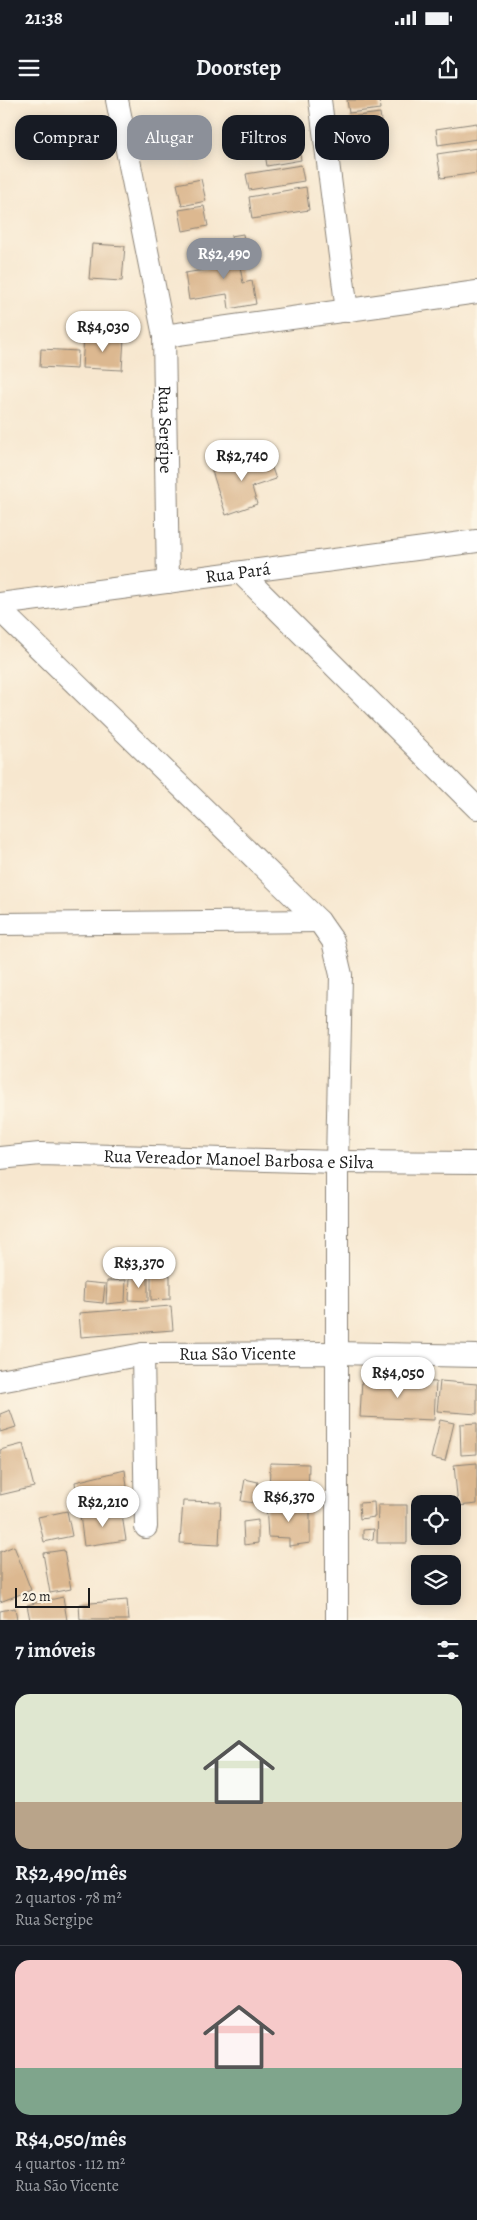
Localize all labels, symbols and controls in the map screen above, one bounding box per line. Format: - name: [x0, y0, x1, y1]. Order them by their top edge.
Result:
- text: 21:38: [25, 5, 63, 31]
- text: Doorstep: [196, 53, 281, 83]
- icon: menu: [15, 54, 43, 82]
- icon: share: [434, 54, 462, 82]
- chip: Comprar: [15, 115, 117, 160]
- chip: Alugar: [127, 115, 212, 160]
- chip: Filtros: [222, 115, 305, 160]
- chip: Novo: [315, 115, 389, 160]
- pin: R$2,490: [178, 238, 270, 280]
- text: R$2,490: [198, 243, 250, 265]
- pin: R$4,030: [57, 310, 149, 353]
- text: R$4,030: [77, 316, 129, 338]
- street label: Rua Sergipe: [153, 385, 178, 474]
- pin: R$2,740: [196, 440, 288, 482]
- text: R$2,740: [216, 445, 268, 467]
- street label: Rua Pará: [204, 556, 272, 589]
- street label: Rua Vereador Manoel Barbosa e Silva: [103, 1144, 375, 1174]
- pin: R$3,370: [93, 1246, 185, 1289]
- text: R$3,370: [114, 1252, 164, 1274]
- street label: Rua São Vicente: [179, 1341, 296, 1366]
- pin: R$4,050: [352, 1356, 444, 1399]
- text: R$4,050: [372, 1362, 424, 1384]
- pin: R$6,370: [243, 1480, 335, 1523]
- pin: R$2,210: [57, 1486, 149, 1528]
- text: R$6,370: [263, 1486, 315, 1508]
- text: R$2,210: [77, 1491, 129, 1513]
- map controls: [411, 1495, 461, 1605]
- button: locate: [411, 1495, 461, 1545]
- button: layers: [411, 1555, 461, 1605]
- scale bar: [15, 1585, 90, 1608]
- text: 20 m: [22, 1587, 51, 1606]
- text: 7 imóveis: [15, 1636, 96, 1664]
- icon: filters: [434, 1636, 462, 1664]
- icon: home: [194, 1727, 284, 1817]
- text: R$2,490/mês: [15, 1859, 127, 1887]
- text: 2 quartos · 78 m²: [15, 1887, 122, 1909]
- text: Rua Sergipe: [15, 1909, 93, 1931]
- icon: home: [194, 1992, 284, 2082]
- text: R$4,050/mês: [15, 2125, 127, 2153]
- text: 4 quartos · 112 m²: [15, 2153, 125, 2175]
- text: Rua São Vicente: [15, 2175, 119, 2197]

